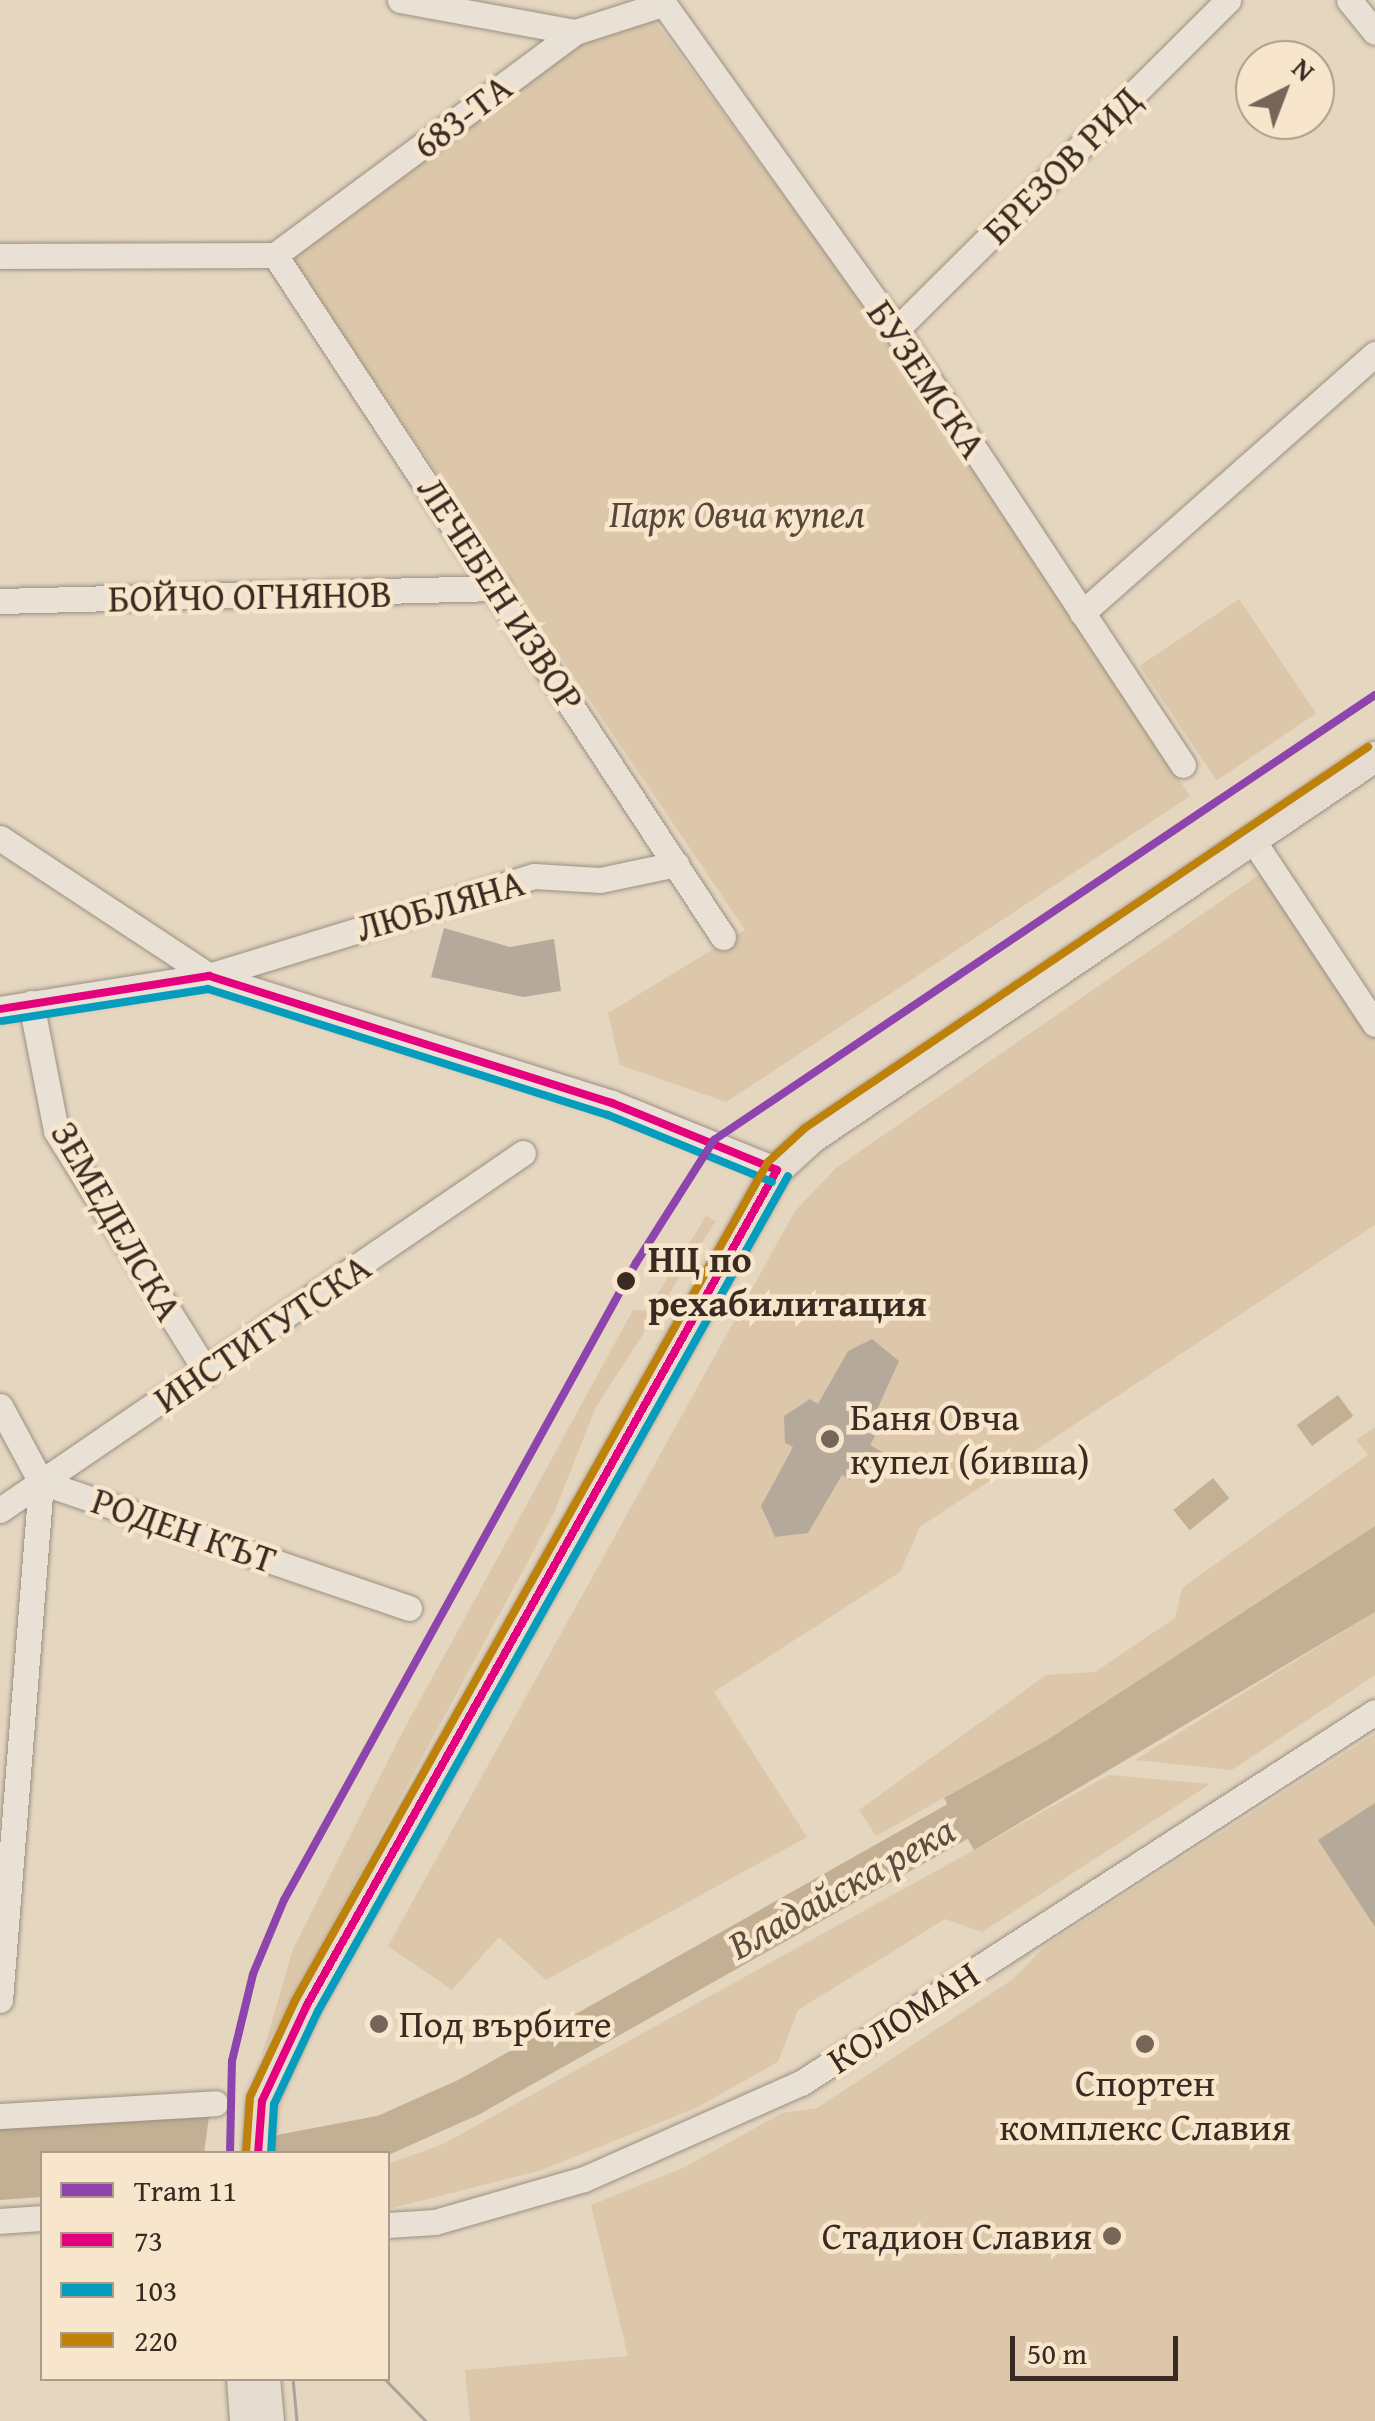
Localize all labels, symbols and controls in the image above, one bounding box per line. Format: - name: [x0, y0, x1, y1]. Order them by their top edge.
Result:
- north arrow: [1235, 40, 1335, 140]
- text: N: [1283, 47, 1325, 90]
- street label: 683-ТА: [403, 64, 521, 168]
- street label: БРЕЗОВ РИД: [974, 77, 1150, 253]
- street label: БУЗЕМСКА: [858, 291, 996, 467]
- street label: ЛЕЧЕБЕН ИЗВОР: [408, 468, 594, 720]
- park label: Парк Овча купел: [609, 491, 865, 537]
- street label: БОЙЧО ОГНЯНОВ: [108, 571, 392, 621]
- street label: ЛЮБЛЯНА: [351, 859, 529, 951]
- street label: ЗЕМЕДЕЛСКА: [42, 1113, 192, 1329]
- place label: НЦ по рехабилитация: [648, 1236, 927, 1326]
- street label: ИНСТИТУТСКА: [145, 1244, 379, 1422]
- marker: НЦ по рехабилитация: [613, 1268, 639, 1294]
- place label: Баня Овча купел (бивша): [850, 1394, 1090, 1484]
- marker: Баня Овча купел (бивша): [819, 1428, 841, 1450]
- street label: РОДЕН КЪТ: [86, 1477, 282, 1583]
- water label: Владайска река: [719, 1805, 963, 1969]
- street label: КОЛОМАН: [819, 1951, 987, 2083]
- place label: Под върбите: [399, 2001, 611, 2047]
- marker: Под върбите: [368, 2013, 390, 2035]
- marker: Спортен комплекс Славия: [1134, 2033, 1156, 2055]
- place label: Спортен комплекс Славия: [999, 2060, 1291, 2150]
- legend: [40, 2151, 390, 2381]
- text: Tram 11: [134, 2168, 237, 2212]
- place label: Стадион Славия: [822, 2213, 1092, 2259]
- text: 73: [134, 2218, 163, 2262]
- marker: Стадион Славия: [1101, 2225, 1123, 2247]
- text: 103: [134, 2268, 177, 2312]
- scale bar: [1015, 2316, 1182, 2378]
- text: 220: [134, 2318, 177, 2362]
- text: 50 m: [1027, 2331, 1087, 2375]

